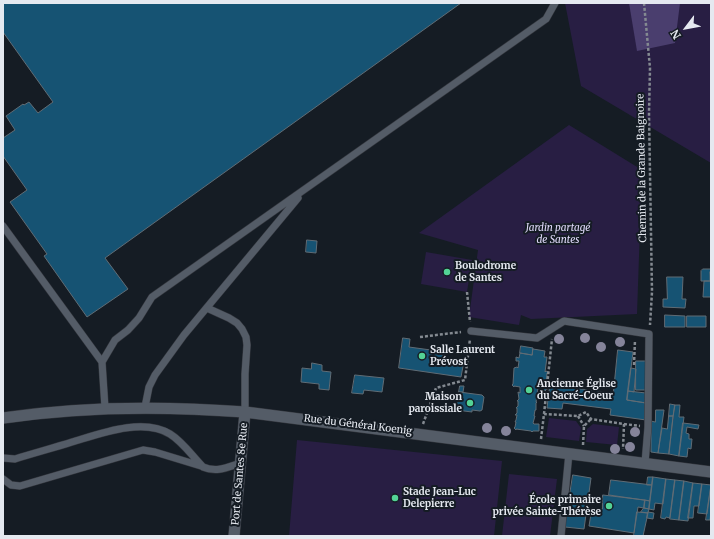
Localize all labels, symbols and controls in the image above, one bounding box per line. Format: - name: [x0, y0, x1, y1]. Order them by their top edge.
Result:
- north arrow: [666, 8, 706, 48]
- text: N: [668, 27, 684, 42]
- street label: Chemin de la Grande Baignoire: [635, 93, 649, 243]
- park label: Jardin partagé de Santes: [526, 222, 590, 246]
- place label: Boulodrome de Santes: [455, 260, 516, 284]
- marker: Boulodrome de Santes: [442, 267, 452, 277]
- place label: Salle Laurent Prévost: [430, 344, 495, 368]
- marker: Salle Laurent Prévost: [417, 351, 427, 361]
- place label: Ancienne Église du Sacré-Coeur: [537, 378, 616, 402]
- marker: Ancienne Église du Sacré-Coeur: [524, 385, 534, 395]
- place label: Maison paroissiale: [408, 391, 462, 414]
- marker: Maison paroissiale: [465, 398, 475, 408]
- street label: Rue du Général Koenig: [303, 412, 413, 438]
- street label: Port de Santes 8e Rue: [230, 422, 250, 526]
- place label: Stade Jean-Luc Delepierre: [403, 486, 476, 510]
- marker: Stade Jean-Luc Delepierre: [390, 493, 400, 503]
- place label: École primaire privée Sainte-Thérèse: [493, 494, 601, 518]
- marker: École primaire privée Sainte-Thérèse: [604, 501, 614, 511]

